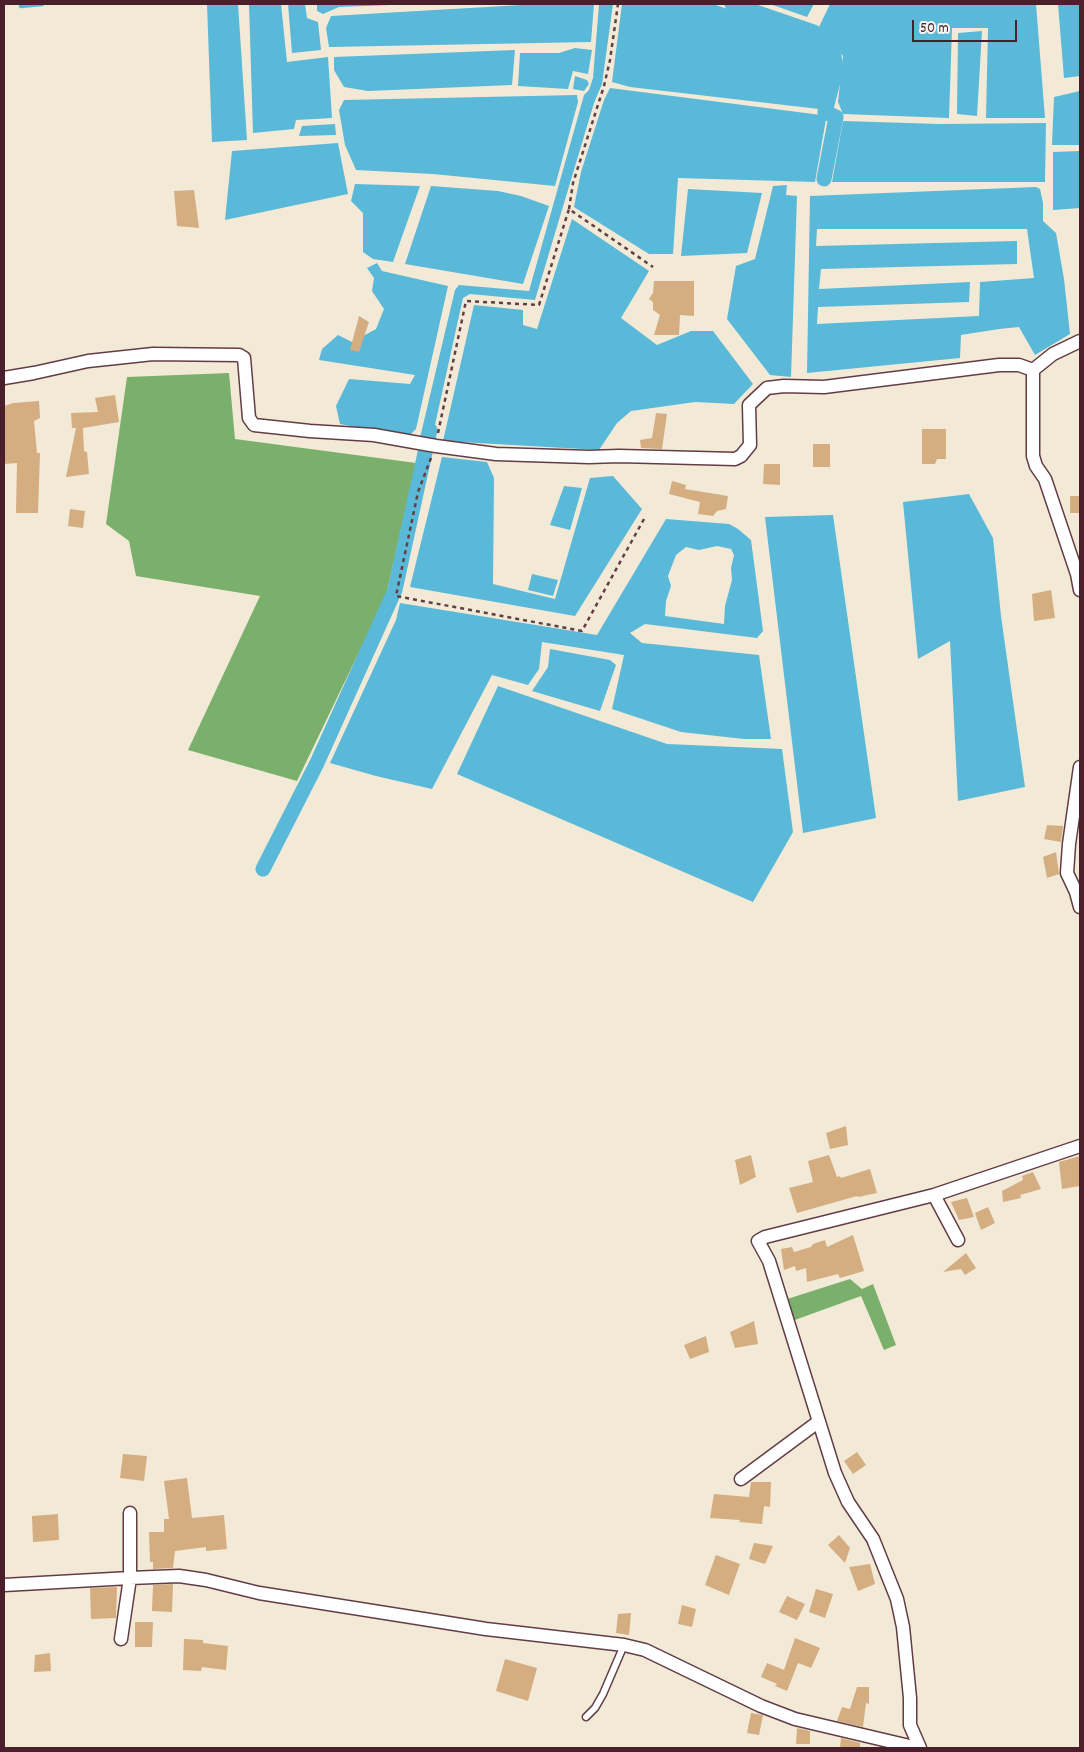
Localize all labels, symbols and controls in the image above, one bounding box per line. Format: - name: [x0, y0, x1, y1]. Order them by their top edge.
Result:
- scale bar: [914, 10, 1019, 42]
- text: 50 m: [920, 18, 949, 40]

